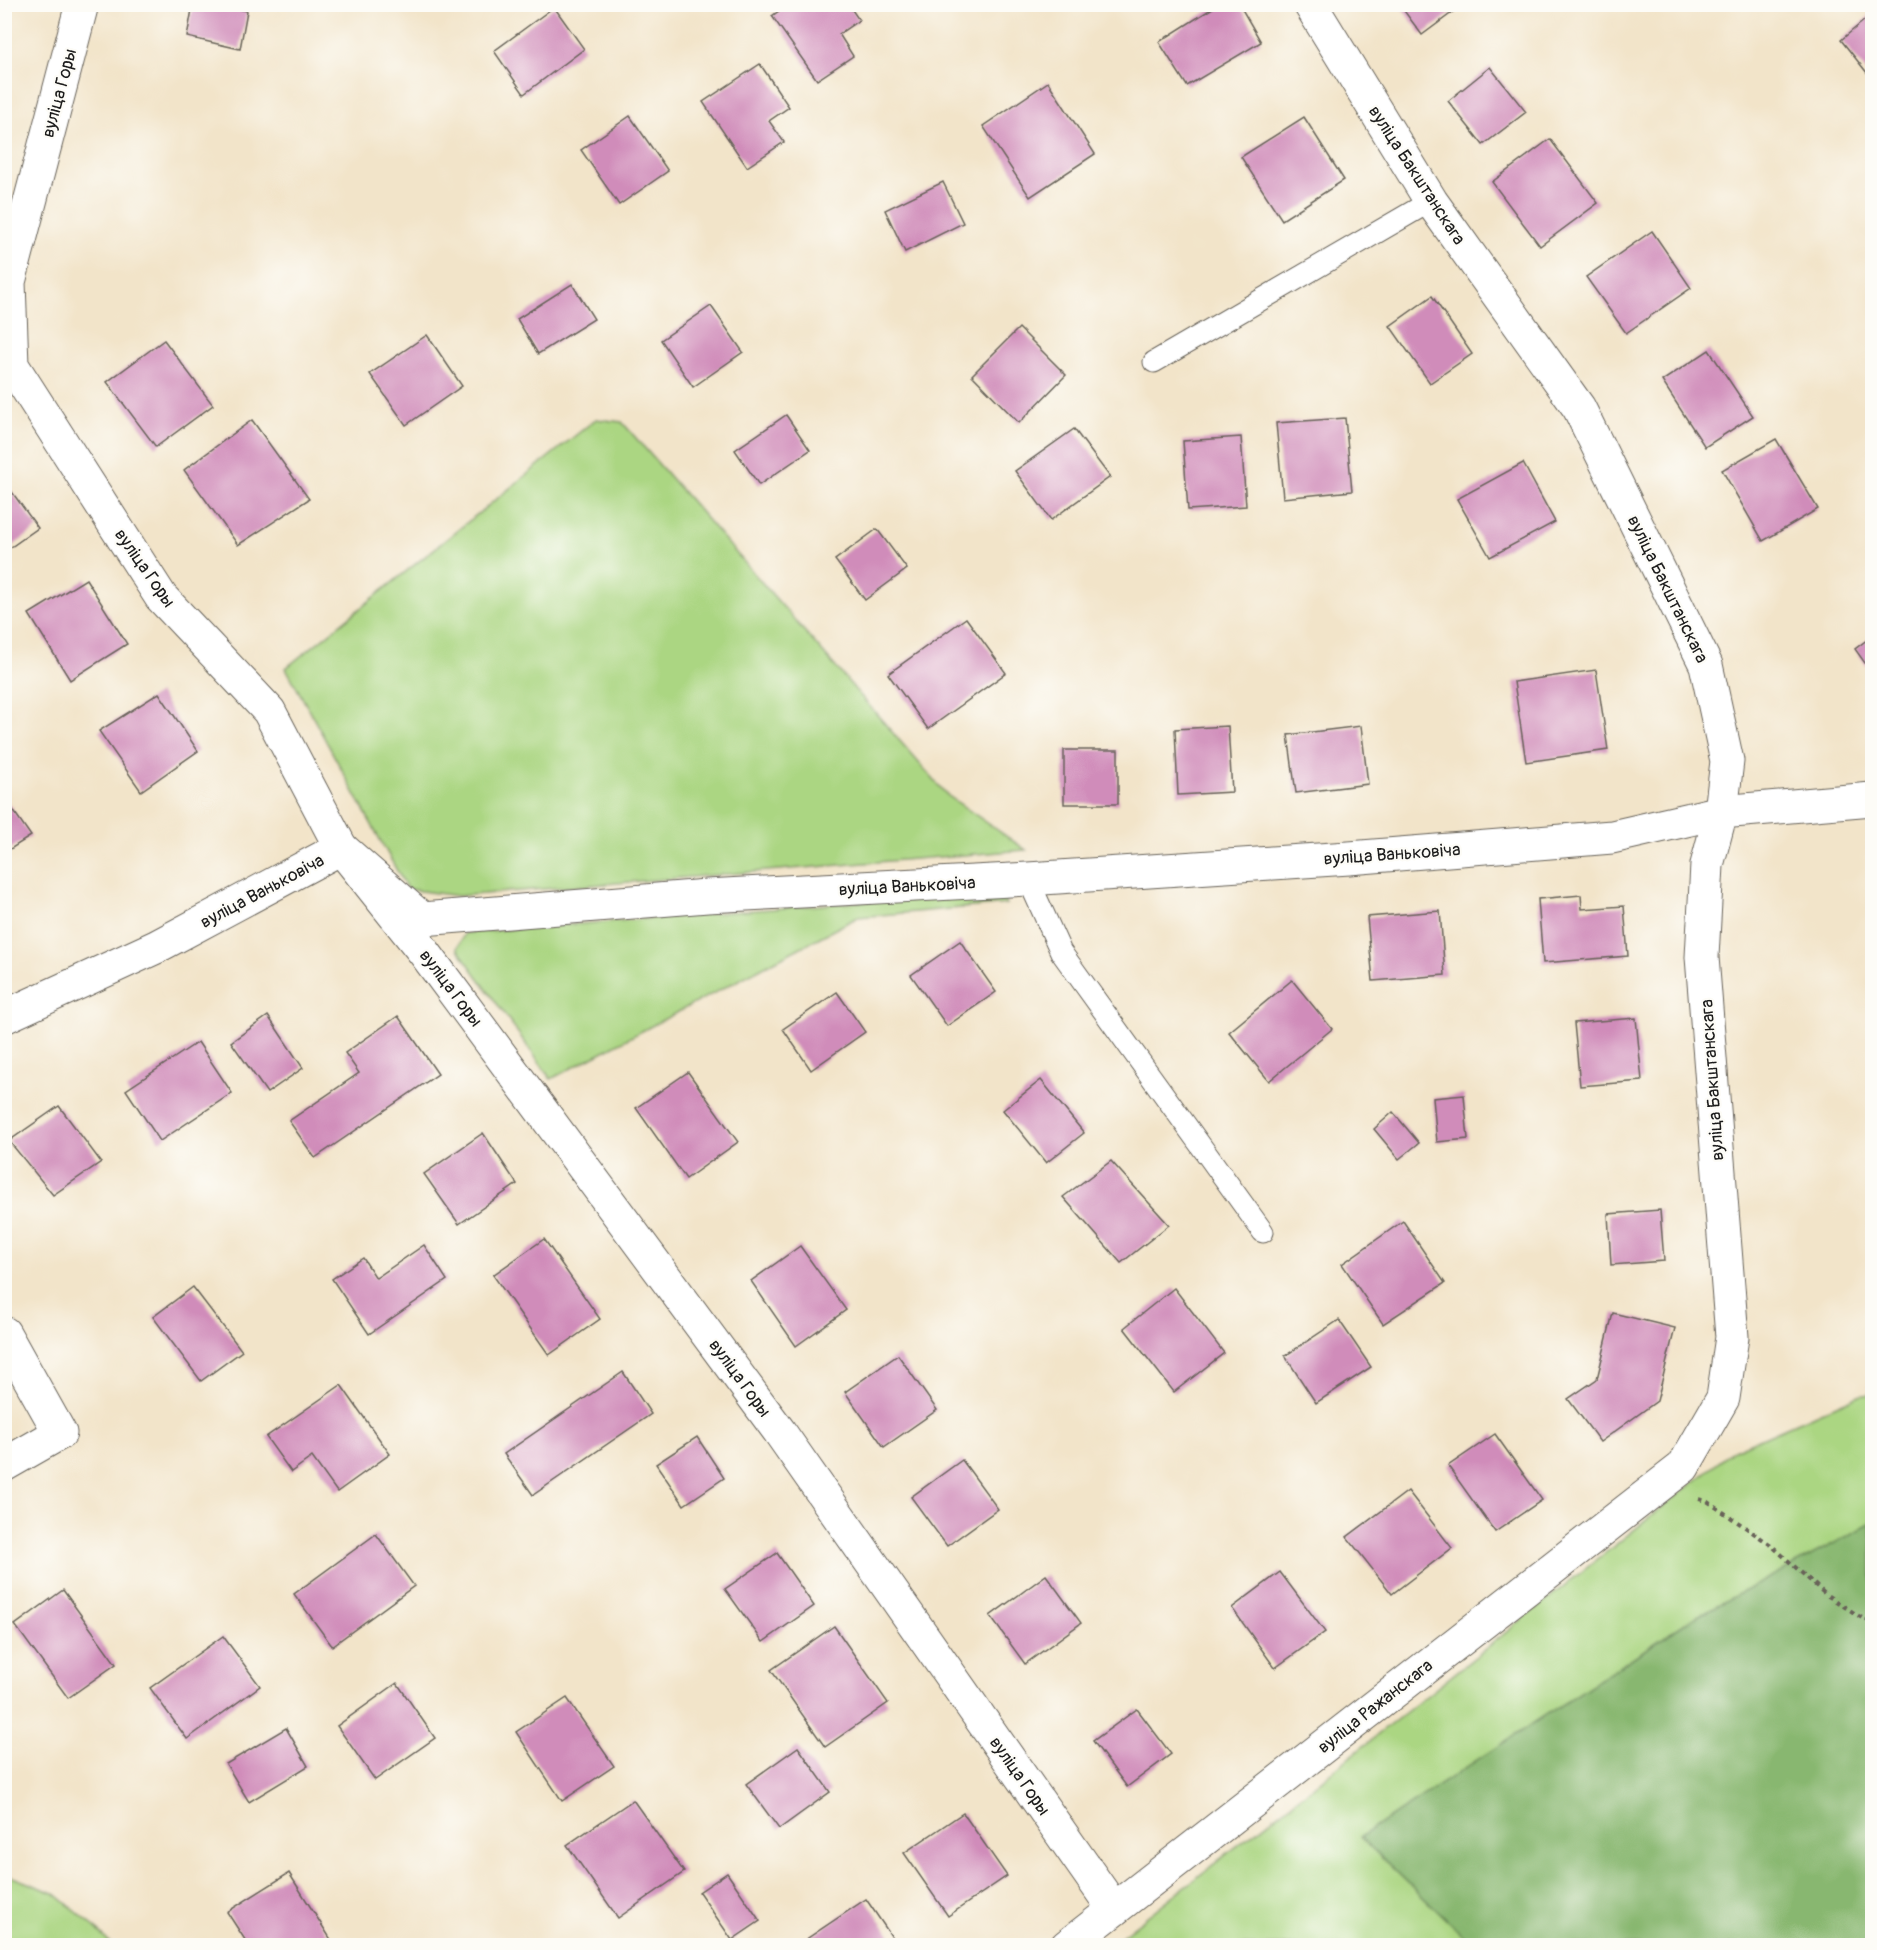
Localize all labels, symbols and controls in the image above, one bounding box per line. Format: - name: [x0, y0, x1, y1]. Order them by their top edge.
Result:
- street label: вуліца Горы: [37, 46, 82, 140]
- street label: вуліца Бакштанскага: [1363, 101, 1470, 249]
- street label: вуліца Бакштанскага: [1622, 512, 1713, 667]
- street label: вуліца Горы: [109, 524, 180, 612]
- street label: вуліца Ваньковіча: [1323, 838, 1461, 871]
- street label: вуліца Ваньковіча: [196, 849, 328, 934]
- street label: вуліца Ваньковіча: [838, 871, 976, 902]
- street label: вуліца Горы: [414, 945, 487, 1032]
- street label: вуліца Бакштанскага: [1695, 999, 1730, 1161]
- street label: вуліца Горы: [704, 1335, 776, 1422]
- street label: вуліца Ражанскага: [1313, 1654, 1438, 1759]
- street label: вуліца Горы: [984, 1732, 1055, 1820]

